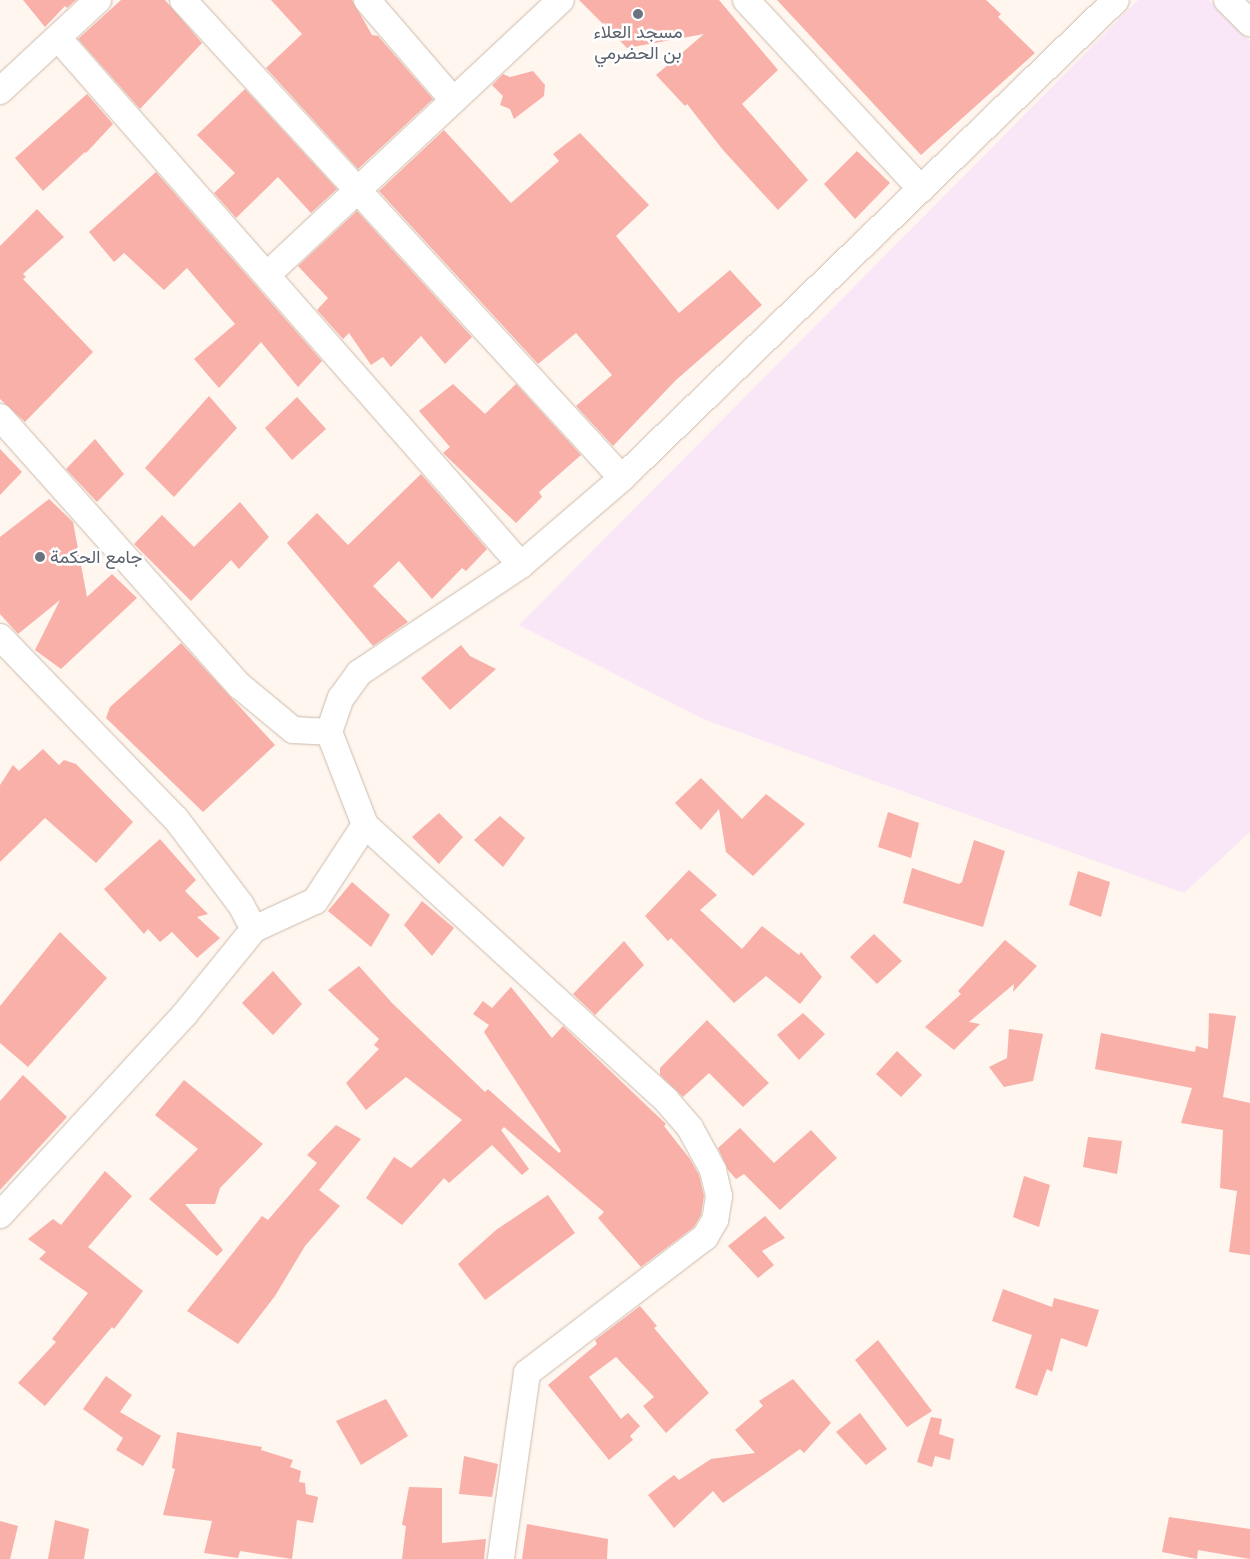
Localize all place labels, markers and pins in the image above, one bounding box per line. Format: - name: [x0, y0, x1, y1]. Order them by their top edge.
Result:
- marker: مسجد العلاء بن الحضرمي: [632, 8, 644, 20]
- place label: مسجد العلاء بن الحضرمي: [593, 22, 683, 64]
- place label: جامع الحكمة: [50, 546, 142, 568]
- marker: جامع الحكمة: [34, 551, 46, 563]

